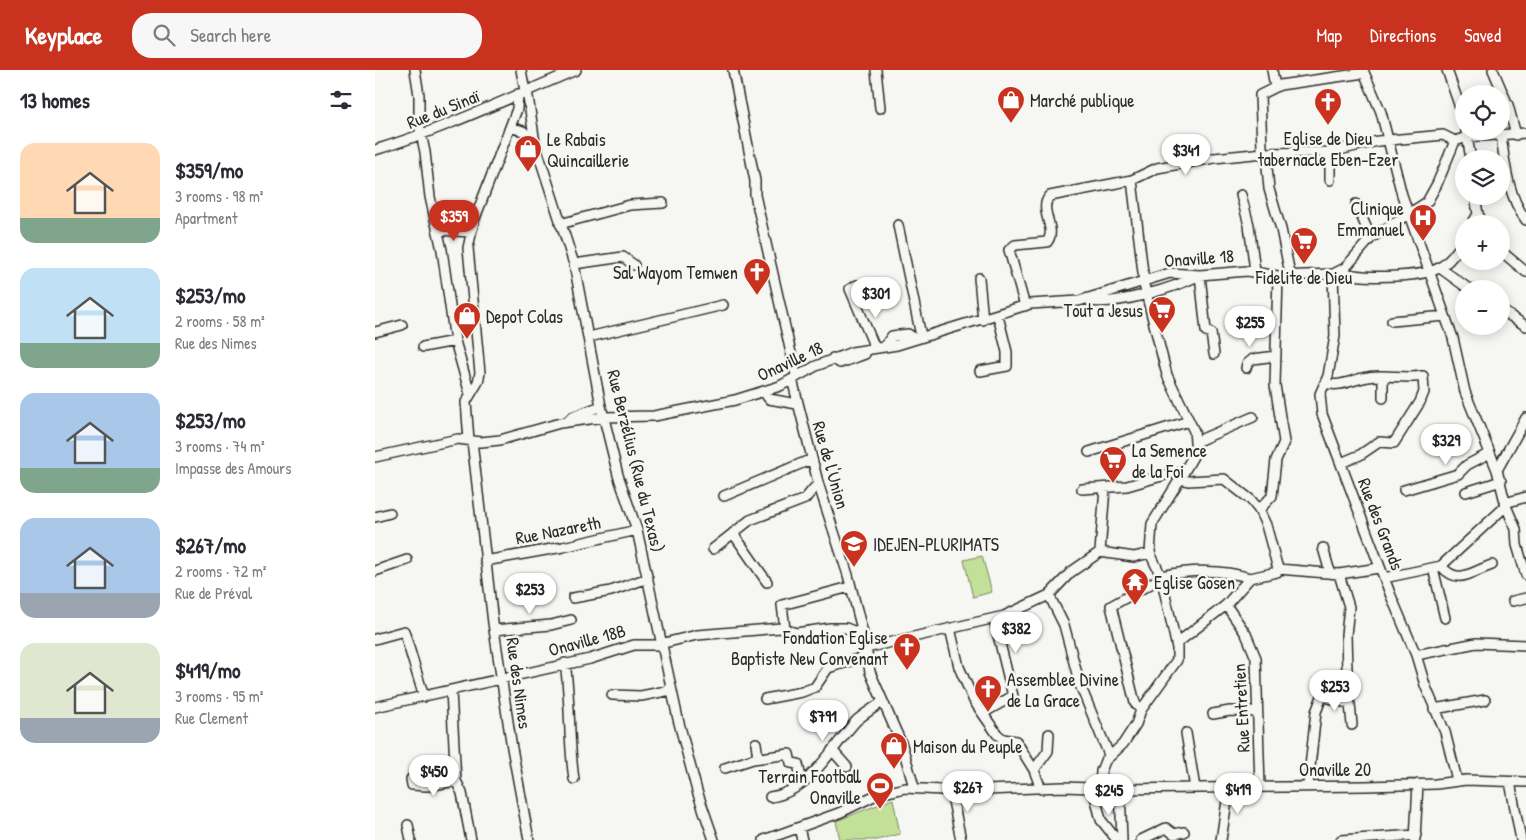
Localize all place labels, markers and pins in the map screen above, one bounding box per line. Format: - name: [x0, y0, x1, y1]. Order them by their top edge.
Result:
- shop icon: Marché publique: [996, 85, 1026, 124]
- church icon: Eglise de Dieu tabernacle Eben-Ezer: [1313, 87, 1343, 126]
- place label: Marché publique: [1030, 88, 1134, 113]
- place label: Eglise de Dieu tabernacle Eben-Ezer: [1258, 126, 1398, 172]
- place label: Le Rabais Quincaillerie: [547, 127, 629, 173]
- shop icon: Le Rabais Quincaillerie: [513, 134, 543, 173]
- pin: $341: [1156, 134, 1216, 176]
- place label: Clinique Emmanuel: [1337, 196, 1404, 242]
- pin: $359: [424, 200, 484, 242]
- hospital icon: Clinique Emmanuel: [1408, 203, 1438, 242]
- supermarket icon: Fidelite de Dieu: [1289, 226, 1319, 265]
- church icon: Sal Wayom Temwen: [742, 257, 772, 296]
- place label: Sal Wayom Temwen: [613, 260, 738, 285]
- place label: Fidelite de Dieu: [1255, 265, 1352, 290]
- pin: $301: [846, 276, 906, 319]
- supermarket icon: Tout a Jesus: [1147, 295, 1177, 334]
- place label: Tout a Jesus: [1064, 298, 1143, 323]
- shop icon: Depot Colas: [452, 301, 482, 340]
- place label: Depot Colas: [486, 304, 563, 329]
- pin: $255: [1220, 306, 1280, 348]
- pin: $329: [1416, 424, 1476, 466]
- place label: La Semence de la Foi: [1132, 438, 1207, 484]
- supermarket icon: La Semence de la Foi: [1098, 445, 1128, 484]
- school or university icon: IDEJEN-PLURIMATS: [839, 529, 869, 568]
- place label: IDEJEN-PLURIMATS: [873, 532, 999, 557]
- temple icon: Eglise Gosen: [1120, 567, 1150, 606]
- place label: Eglise Gosen: [1154, 570, 1235, 595]
- pin: $253: [500, 572, 560, 615]
- pin: $382: [986, 612, 1046, 654]
- place label: Fondation Eglise Baptiste New Convenant: [731, 625, 889, 671]
- church icon: Fondation Eglise Baptiste New Convenant: [892, 632, 922, 671]
- place label: Assemblee Divine de La Grace: [1007, 667, 1119, 713]
- pin: $253: [1305, 670, 1365, 712]
- church icon: Assemblee Divine de La Grace: [973, 674, 1003, 713]
- pin: $791: [793, 700, 853, 742]
- shop icon: Maison du Peuple: [879, 731, 909, 770]
- place label: Maison du Peuple: [913, 734, 1022, 759]
- pin: $450: [404, 754, 464, 797]
- place label: Terrain Football Onaville: [759, 764, 861, 810]
- pin: $267: [938, 770, 998, 813]
- sports icon: Terrain Football Onaville: [865, 771, 895, 810]
- pin: $419: [1208, 772, 1268, 815]
- pin: $245: [1079, 774, 1139, 816]

